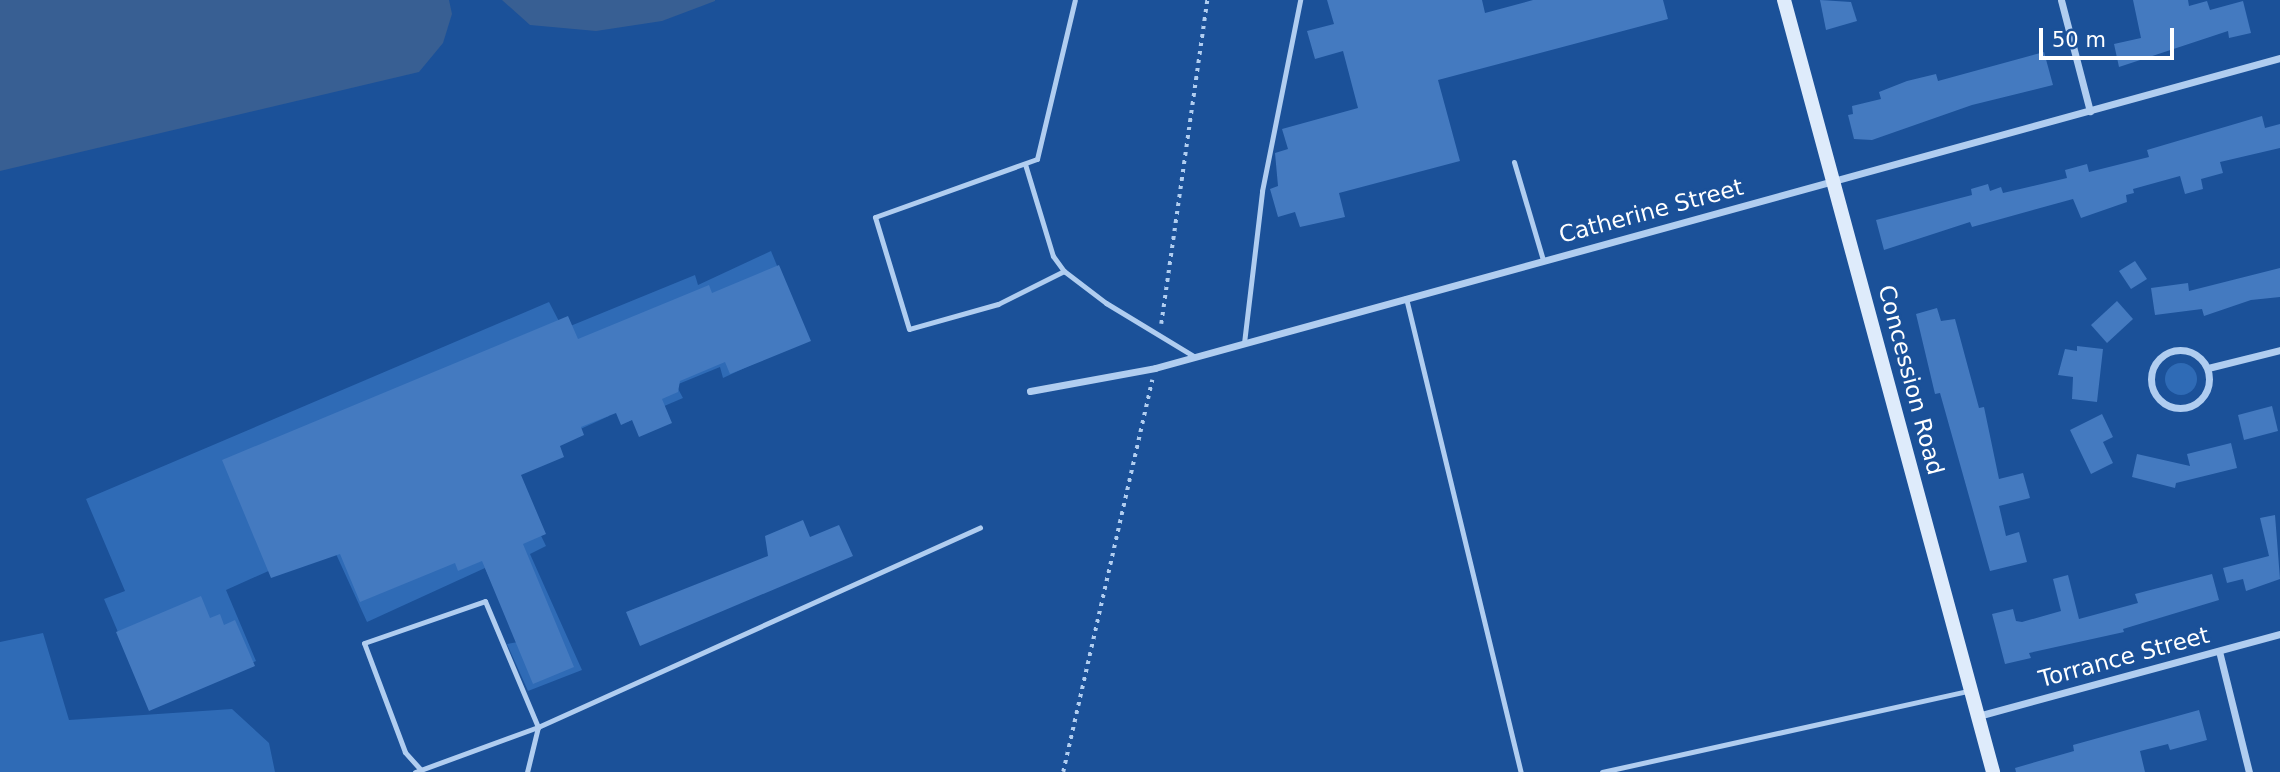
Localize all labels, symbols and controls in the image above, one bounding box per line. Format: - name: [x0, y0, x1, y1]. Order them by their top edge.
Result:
- scale bar: [2042, 14, 2177, 58]
- text: 50 m: [2052, 28, 2106, 52]
- street label: Catherine Street: [1556, 173, 1746, 249]
- street label: Concession Road: [1872, 282, 1950, 478]
- street label: Torrance Street: [2036, 621, 2212, 693]

